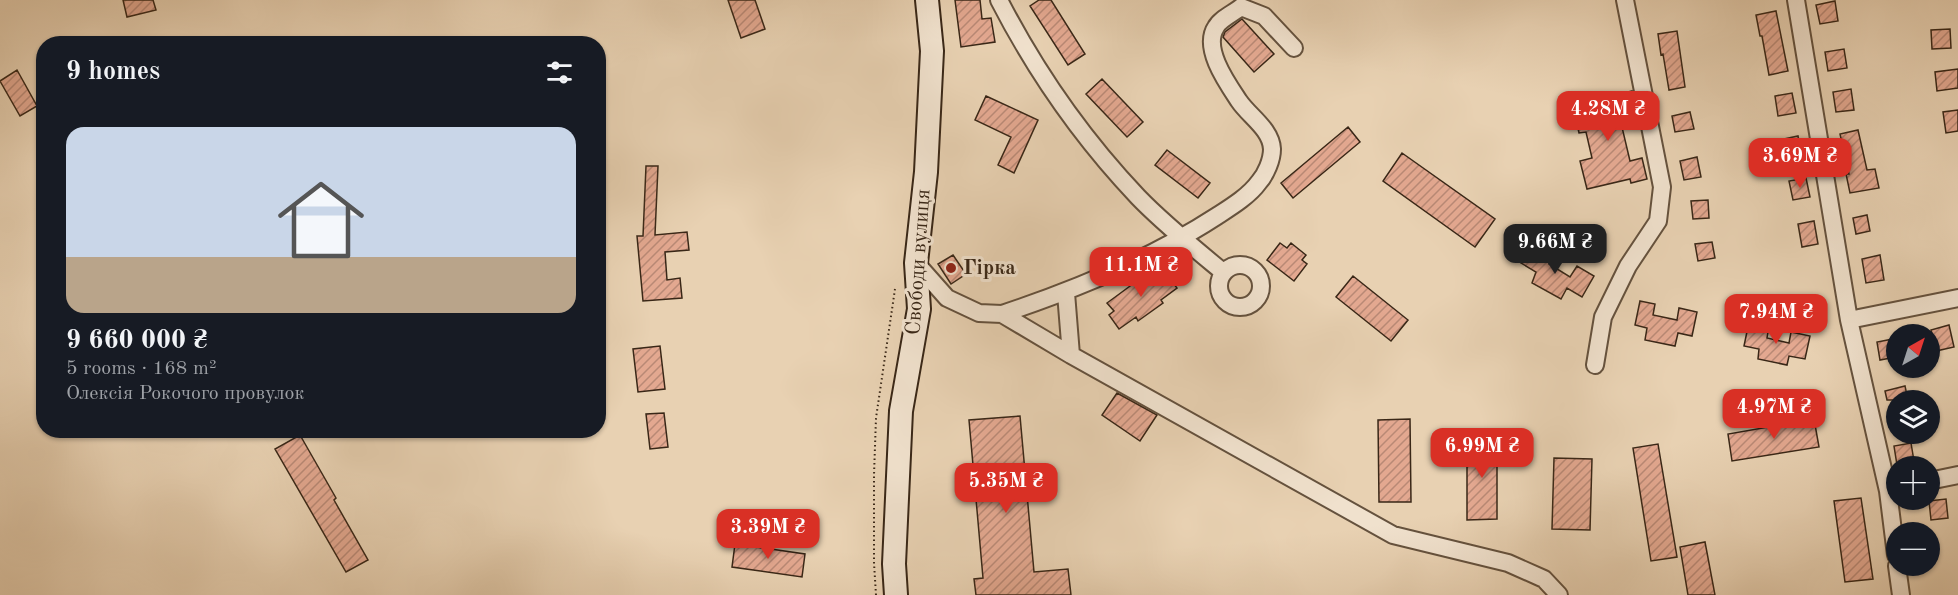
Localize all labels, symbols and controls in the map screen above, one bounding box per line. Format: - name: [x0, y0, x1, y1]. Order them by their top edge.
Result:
- icon: filters: [543, 56, 576, 89]
- text: 9 homes: [66, 59, 160, 85]
- pin: 4.28M ₴: [1553, 91, 1663, 142]
- text: 4.28M ₴: [1571, 100, 1645, 120]
- pin: 3.69M ₴: [1745, 138, 1855, 189]
- text: 3.69M ₴: [1763, 147, 1837, 167]
- icon: home: [267, 166, 375, 274]
- street label: Свободи вулиця: [903, 188, 935, 336]
- pin: 9.66M ₴: [1500, 224, 1610, 275]
- text: 9.66M ₴: [1518, 233, 1592, 253]
- pin: 11.1M ₴: [1086, 247, 1196, 298]
- text: 11.1M ₴: [1104, 256, 1178, 276]
- place label: Гірка: [963, 258, 1016, 279]
- marker: Гірка: [944, 261, 958, 275]
- pin: 7.94M ₴: [1721, 294, 1831, 345]
- text: 7.94M ₴: [1739, 303, 1813, 323]
- north arrow: [1886, 324, 1940, 378]
- map controls: [1886, 324, 1940, 576]
- text: 9 660 000 ₴: [66, 328, 208, 354]
- text: 5 rooms · 168 m²: [66, 359, 216, 379]
- text: Олексія Рокочого провулок: [66, 384, 305, 404]
- pin: 4.97M ₴: [1719, 389, 1829, 440]
- button: layers: [1886, 390, 1940, 444]
- text: 4.97M ₴: [1737, 398, 1811, 418]
- pin: 6.99M ₴: [1427, 428, 1537, 479]
- text: 6.99M ₴: [1445, 437, 1519, 457]
- button: +: [1886, 456, 1940, 510]
- pin: 5.35M ₴: [951, 463, 1061, 514]
- text: 5.35M ₴: [969, 472, 1043, 492]
- pin: 3.39M ₴: [713, 509, 823, 560]
- text: 3.39M ₴: [731, 518, 805, 538]
- button: −: [1886, 522, 1940, 576]

